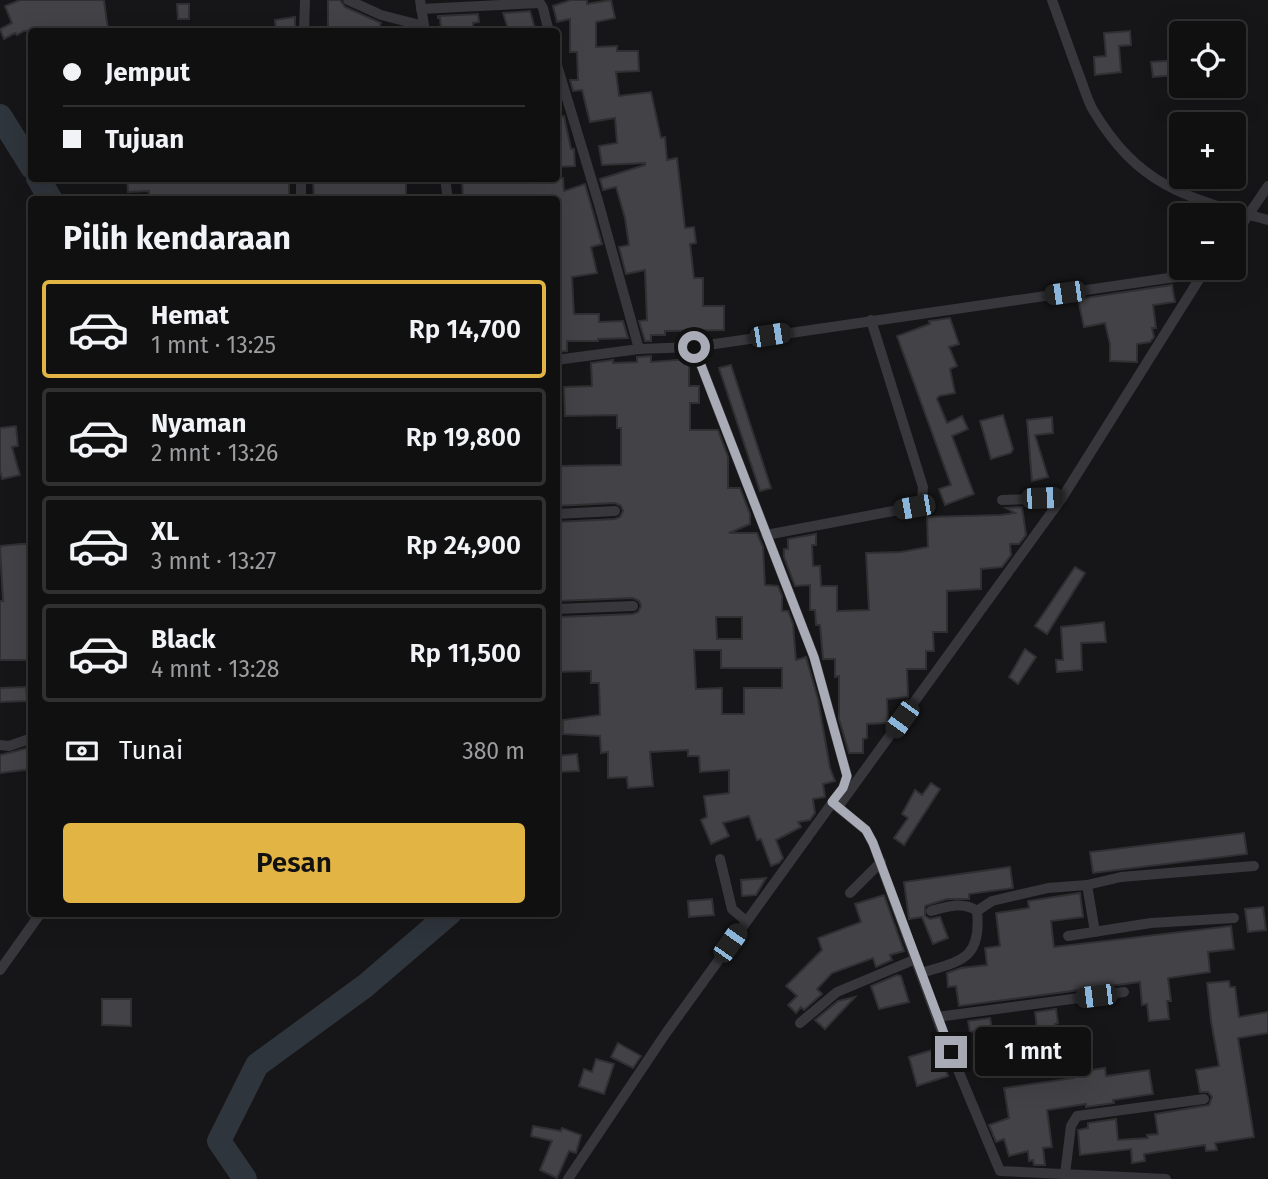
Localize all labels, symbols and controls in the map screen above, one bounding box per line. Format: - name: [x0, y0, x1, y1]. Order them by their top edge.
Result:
- map controls: [1169, 21, 1246, 280]
- button: locate: [1169, 21, 1246, 98]
- text: Jemput: [105, 57, 190, 88]
- button: +: [1169, 112, 1246, 189]
- text: Tujuan: [105, 124, 184, 155]
- button: −: [1169, 203, 1246, 280]
- text: Pilih kendaraan: [63, 219, 291, 257]
- car: [1043, 280, 1088, 306]
- icon: car: [67, 298, 130, 361]
- text: Hemat: [151, 300, 229, 331]
- text: Rp 14,700: [409, 314, 521, 345]
- car: [748, 321, 793, 349]
- text: 1 mnt · 13:25: [151, 331, 276, 359]
- route start: [678, 331, 710, 363]
- icon: car: [67, 406, 130, 469]
- text: Nyaman: [151, 408, 247, 439]
- text: Rp 19,800: [406, 422, 521, 453]
- text: 2 mnt · 13:26: [151, 439, 278, 467]
- car: [1021, 487, 1064, 509]
- car: [892, 493, 937, 521]
- icon: car: [67, 514, 130, 577]
- text: XL: [151, 516, 179, 547]
- text: Rp 24,900: [406, 530, 521, 561]
- text: 3 mnt · 13:27: [151, 547, 276, 575]
- icon: car: [67, 622, 130, 685]
- text: Black: [151, 624, 216, 655]
- text: Rp 11,500: [410, 638, 521, 669]
- text: 4 mnt · 13:28: [151, 655, 280, 683]
- car: [882, 696, 923, 742]
- icon: cash: [63, 732, 101, 770]
- text: Tunai: [119, 735, 183, 766]
- text: 380 m: [462, 737, 525, 765]
- button: Pesan: [63, 823, 525, 903]
- car: [710, 920, 751, 966]
- car: [1074, 983, 1119, 1009]
- callout: 1 mnt: [976, 1028, 1091, 1076]
- route end: [935, 1036, 967, 1068]
- text: 1 mnt: [1004, 1037, 1062, 1065]

